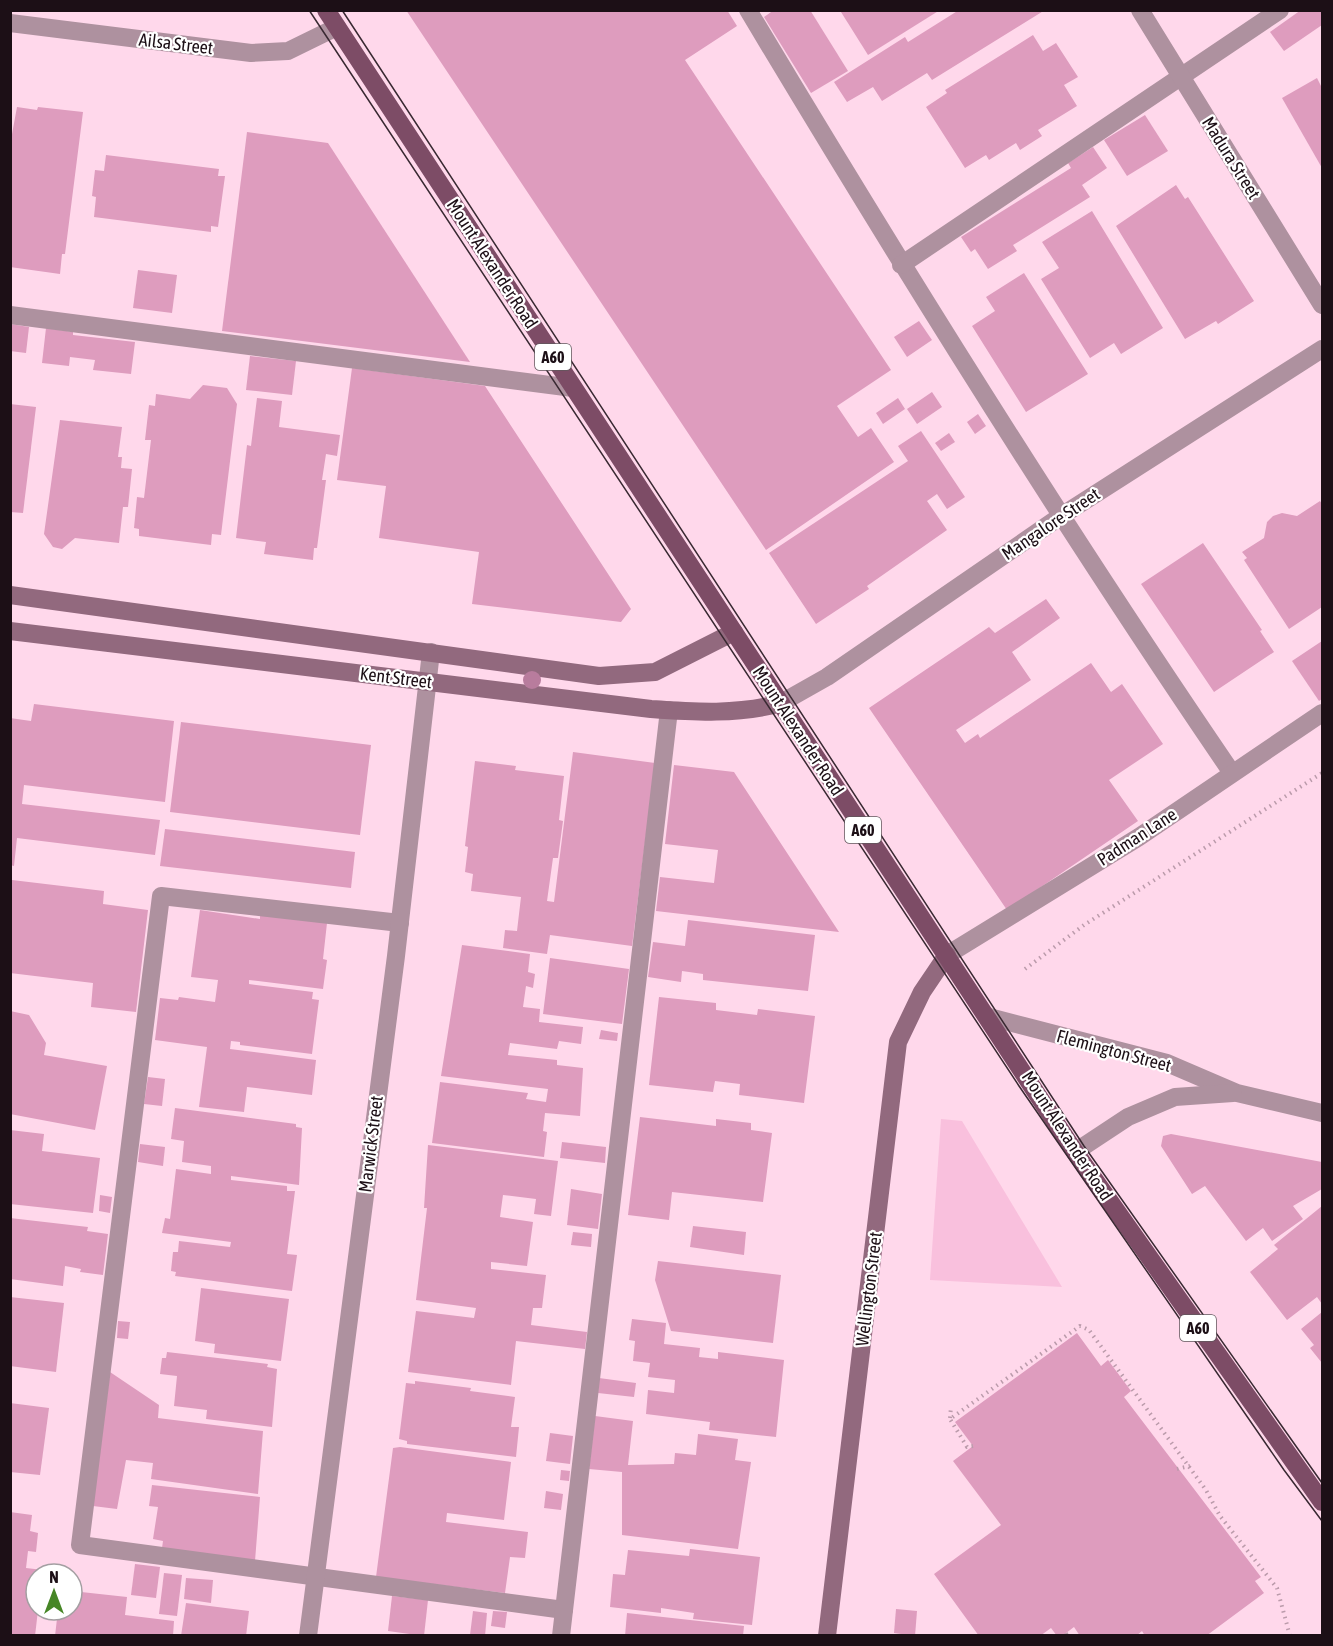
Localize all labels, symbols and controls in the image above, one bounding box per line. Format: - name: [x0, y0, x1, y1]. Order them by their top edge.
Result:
- street label: Ailsa Street: [138, 29, 214, 58]
- street label: Madura Street: [1198, 113, 1265, 203]
- street label: Mount Alexander Road: [443, 195, 542, 332]
- road number: A60: [535, 344, 571, 370]
- street label: Mangalore Street: [998, 483, 1104, 564]
- street label: Mount Alexander Road: [749, 662, 848, 799]
- street label: Kent Street: [359, 663, 433, 692]
- street label: Padman Lane: [1093, 803, 1180, 870]
- road number: A60: [845, 817, 881, 843]
- street label: Flemington Street: [1055, 1025, 1174, 1076]
- street label: Mount Alexander Road: [1018, 1067, 1117, 1204]
- street label: Marwick Street: [354, 1094, 387, 1193]
- street label: Wellington Street: [851, 1231, 886, 1347]
- road number: A60: [1180, 1315, 1216, 1341]
- north arrow: [24, 1562, 84, 1622]
- text: N: [49, 1568, 59, 1586]

